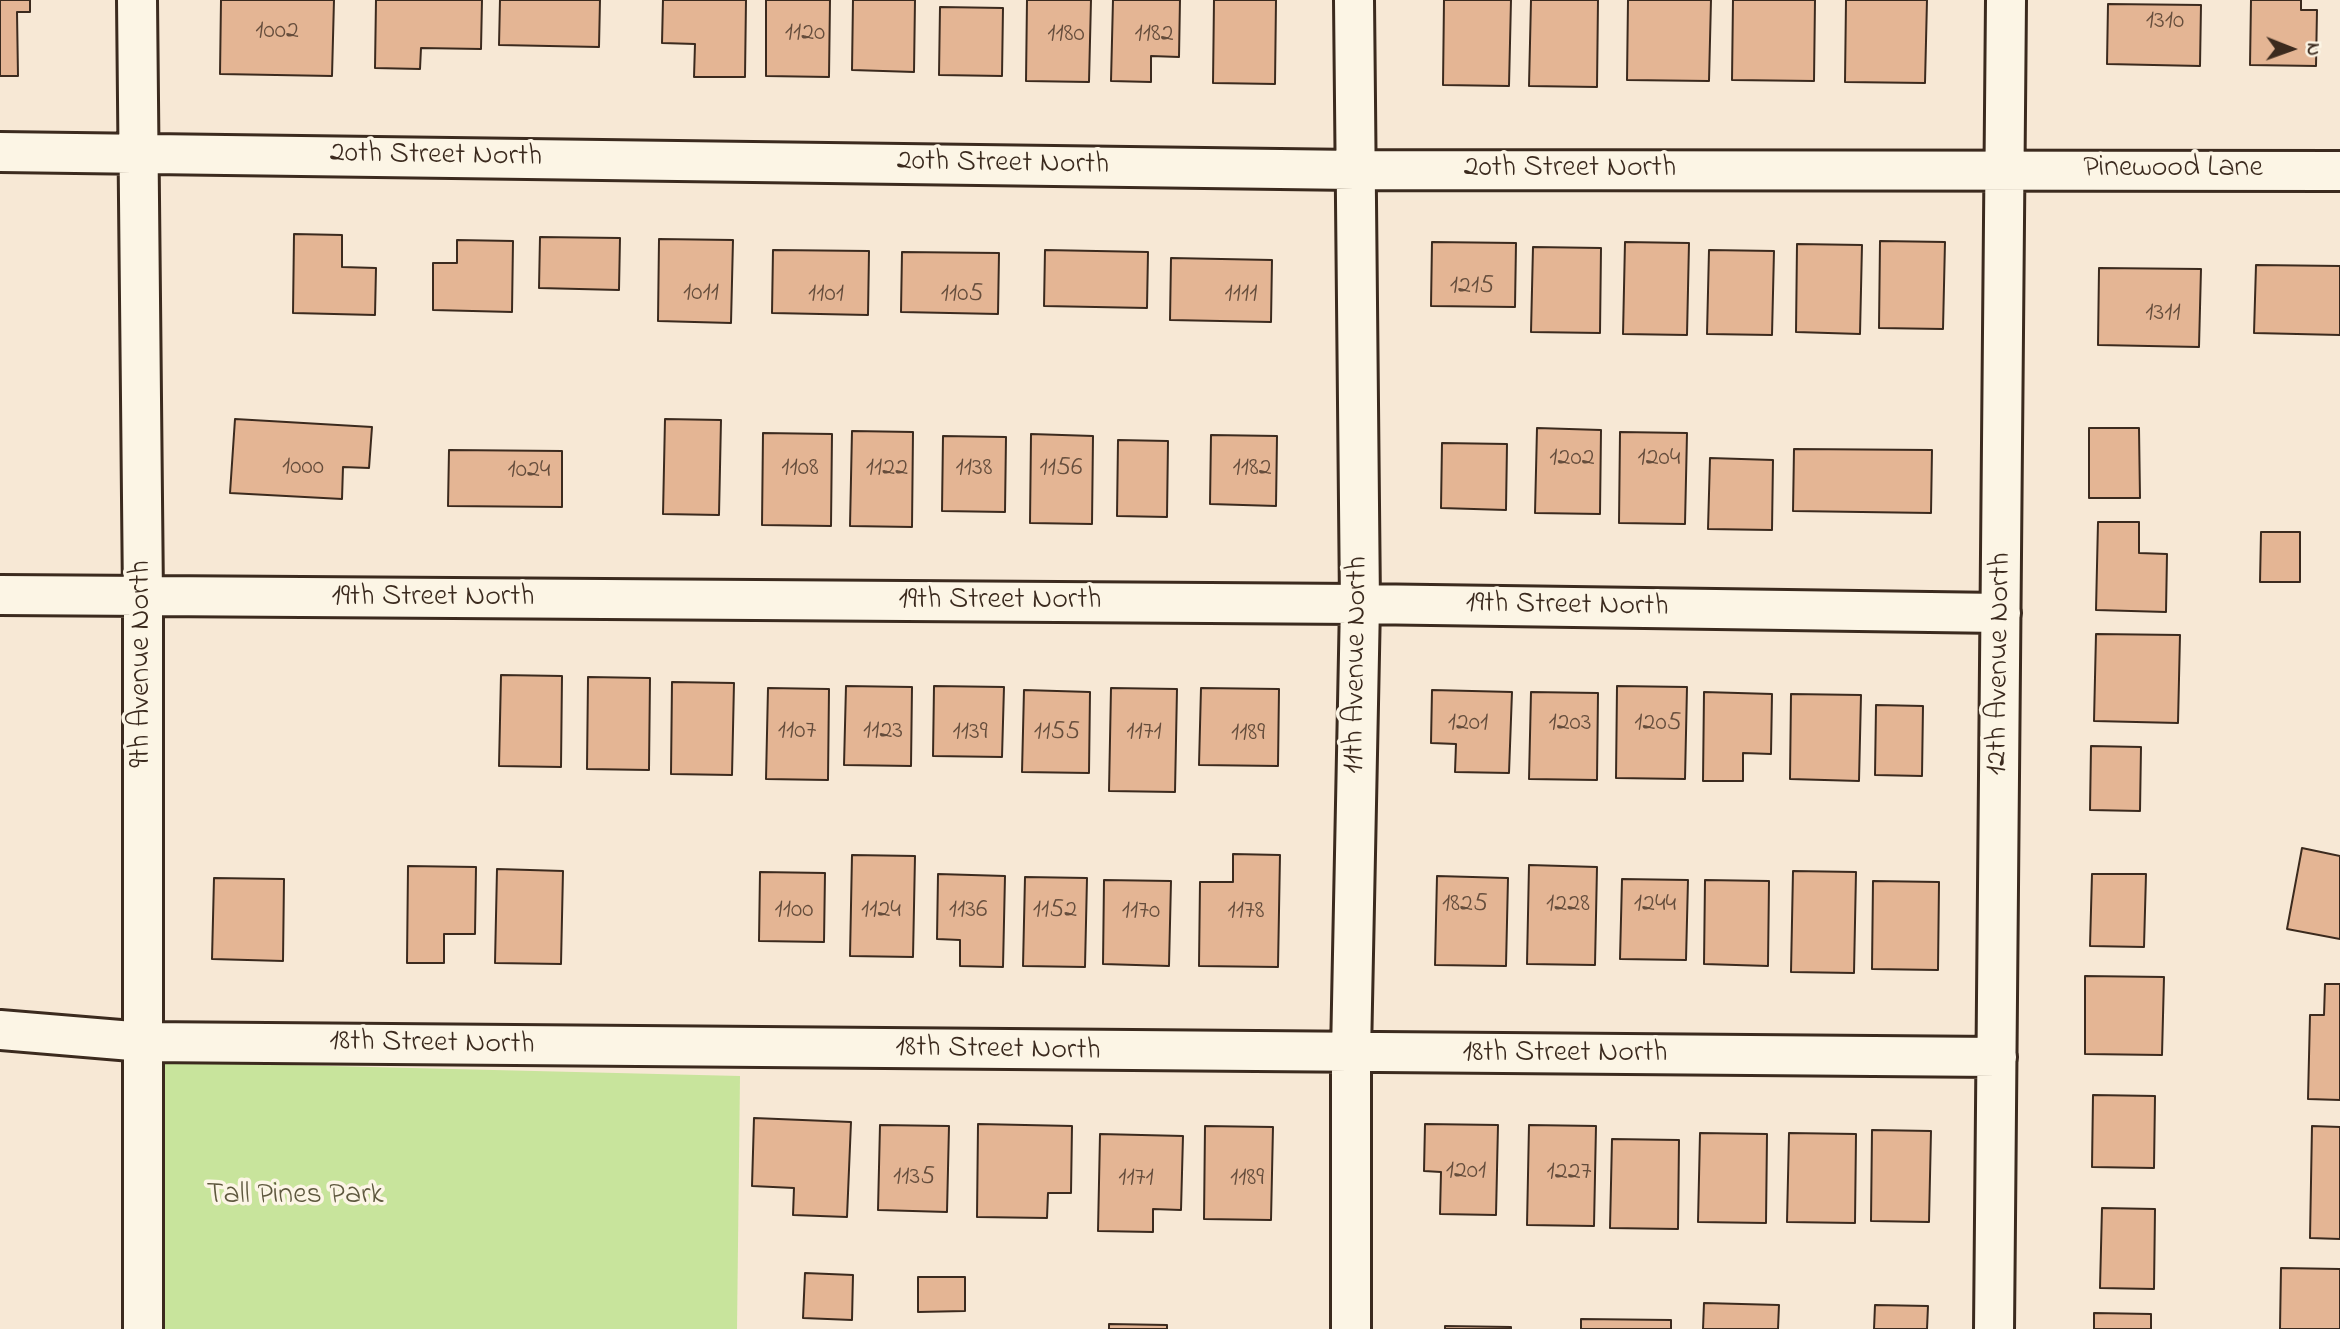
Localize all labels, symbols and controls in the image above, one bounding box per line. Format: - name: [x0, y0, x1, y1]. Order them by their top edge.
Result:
- house number: 1310: [2146, 7, 2184, 39]
- north arrow: [2256, 14, 2326, 84]
- house number: 1002: [255, 17, 299, 49]
- house number: 1120: [785, 19, 825, 51]
- house number: 1180: [1047, 20, 1085, 52]
- house number: 1182: [1134, 20, 1174, 52]
- text: N: [2299, 43, 2326, 56]
- street label: 20th Street North: [330, 137, 542, 177]
- street label: 20th Street North: [897, 145, 1109, 185]
- street label: 20th Street North: [1464, 152, 1676, 188]
- street label: Pinewood Lane: [2083, 152, 2263, 188]
- house number: 1215: [1450, 272, 1494, 304]
- house number: 1011: [683, 279, 719, 311]
- house number: 1101: [808, 280, 844, 312]
- house number: 1105: [941, 280, 983, 312]
- house number: 1111: [1224, 280, 1258, 312]
- house number: 1311: [2145, 299, 2181, 331]
- house number: 1202: [1549, 444, 1595, 476]
- house number: 1204: [1637, 444, 1681, 476]
- house number: 1000: [282, 453, 324, 485]
- house number: 1108: [781, 454, 819, 486]
- house number: 1122: [866, 454, 908, 486]
- house number: 1138: [955, 454, 993, 486]
- house number: 1156: [1040, 454, 1082, 486]
- house number: 1182: [1232, 454, 1272, 486]
- house number: 1024: [507, 456, 551, 488]
- street label: 12th Avenue North: [1981, 552, 2021, 776]
- street label: 11th Avenue North: [1338, 556, 1378, 774]
- street label: 9th Avenue North: [125, 560, 161, 768]
- street label: 19th Street North: [332, 581, 534, 617]
- street label: 19th Street North: [899, 584, 1101, 620]
- street label: 19th Street North: [1465, 587, 1669, 627]
- house number: 1201: [1448, 709, 1488, 741]
- house number: 1203: [1548, 709, 1592, 741]
- house number: 1205: [1634, 709, 1682, 741]
- house number: 1107: [778, 717, 816, 749]
- house number: 1123: [863, 717, 903, 749]
- house number: 1139: [952, 718, 988, 750]
- house number: 1155: [1034, 718, 1080, 750]
- house number: 1171: [1126, 718, 1162, 750]
- house number: 1189: [1231, 719, 1265, 751]
- house number: 1825: [1442, 890, 1488, 922]
- house number: 1228: [1546, 890, 1590, 922]
- house number: 1244: [1634, 890, 1676, 922]
- house number: 1100: [775, 896, 813, 928]
- house number: 1124: [861, 896, 901, 928]
- house number: 1136: [949, 896, 987, 928]
- house number: 1152: [1033, 896, 1077, 928]
- house number: 1170: [1122, 897, 1160, 929]
- house number: 1178: [1228, 897, 1264, 929]
- street label: 18th Street North: [329, 1025, 535, 1065]
- street label: 18th Street North: [895, 1031, 1101, 1071]
- street label: 18th Street North: [1462, 1037, 1668, 1073]
- house number: 1201: [1446, 1157, 1486, 1189]
- house number: 1227: [1547, 1158, 1591, 1190]
- house number: 1135: [893, 1163, 935, 1195]
- house number: 1171: [1118, 1164, 1154, 1196]
- house number: 1189: [1230, 1164, 1264, 1196]
- park label: Tall Pines Park: [206, 1179, 384, 1215]

